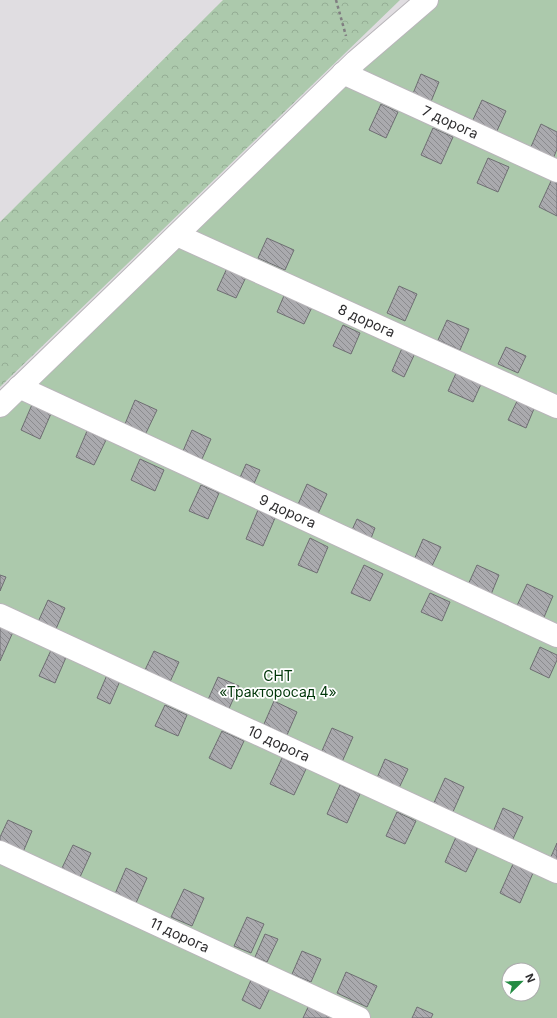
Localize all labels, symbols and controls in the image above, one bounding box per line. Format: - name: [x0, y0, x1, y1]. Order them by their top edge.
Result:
- street label: 7 дорога: [420, 101, 481, 142]
- street label: 8 дорога: [336, 300, 398, 341]
- street label: 9 дорога: [257, 490, 319, 531]
- park label: СНТ «Тракторосад 4»: [219, 667, 337, 700]
- street label: 10 дорога: [245, 721, 313, 765]
- street label: 11 дорога: [148, 914, 212, 956]
- north arrow: [501, 962, 541, 1002]
- text: N: [522, 971, 538, 985]

